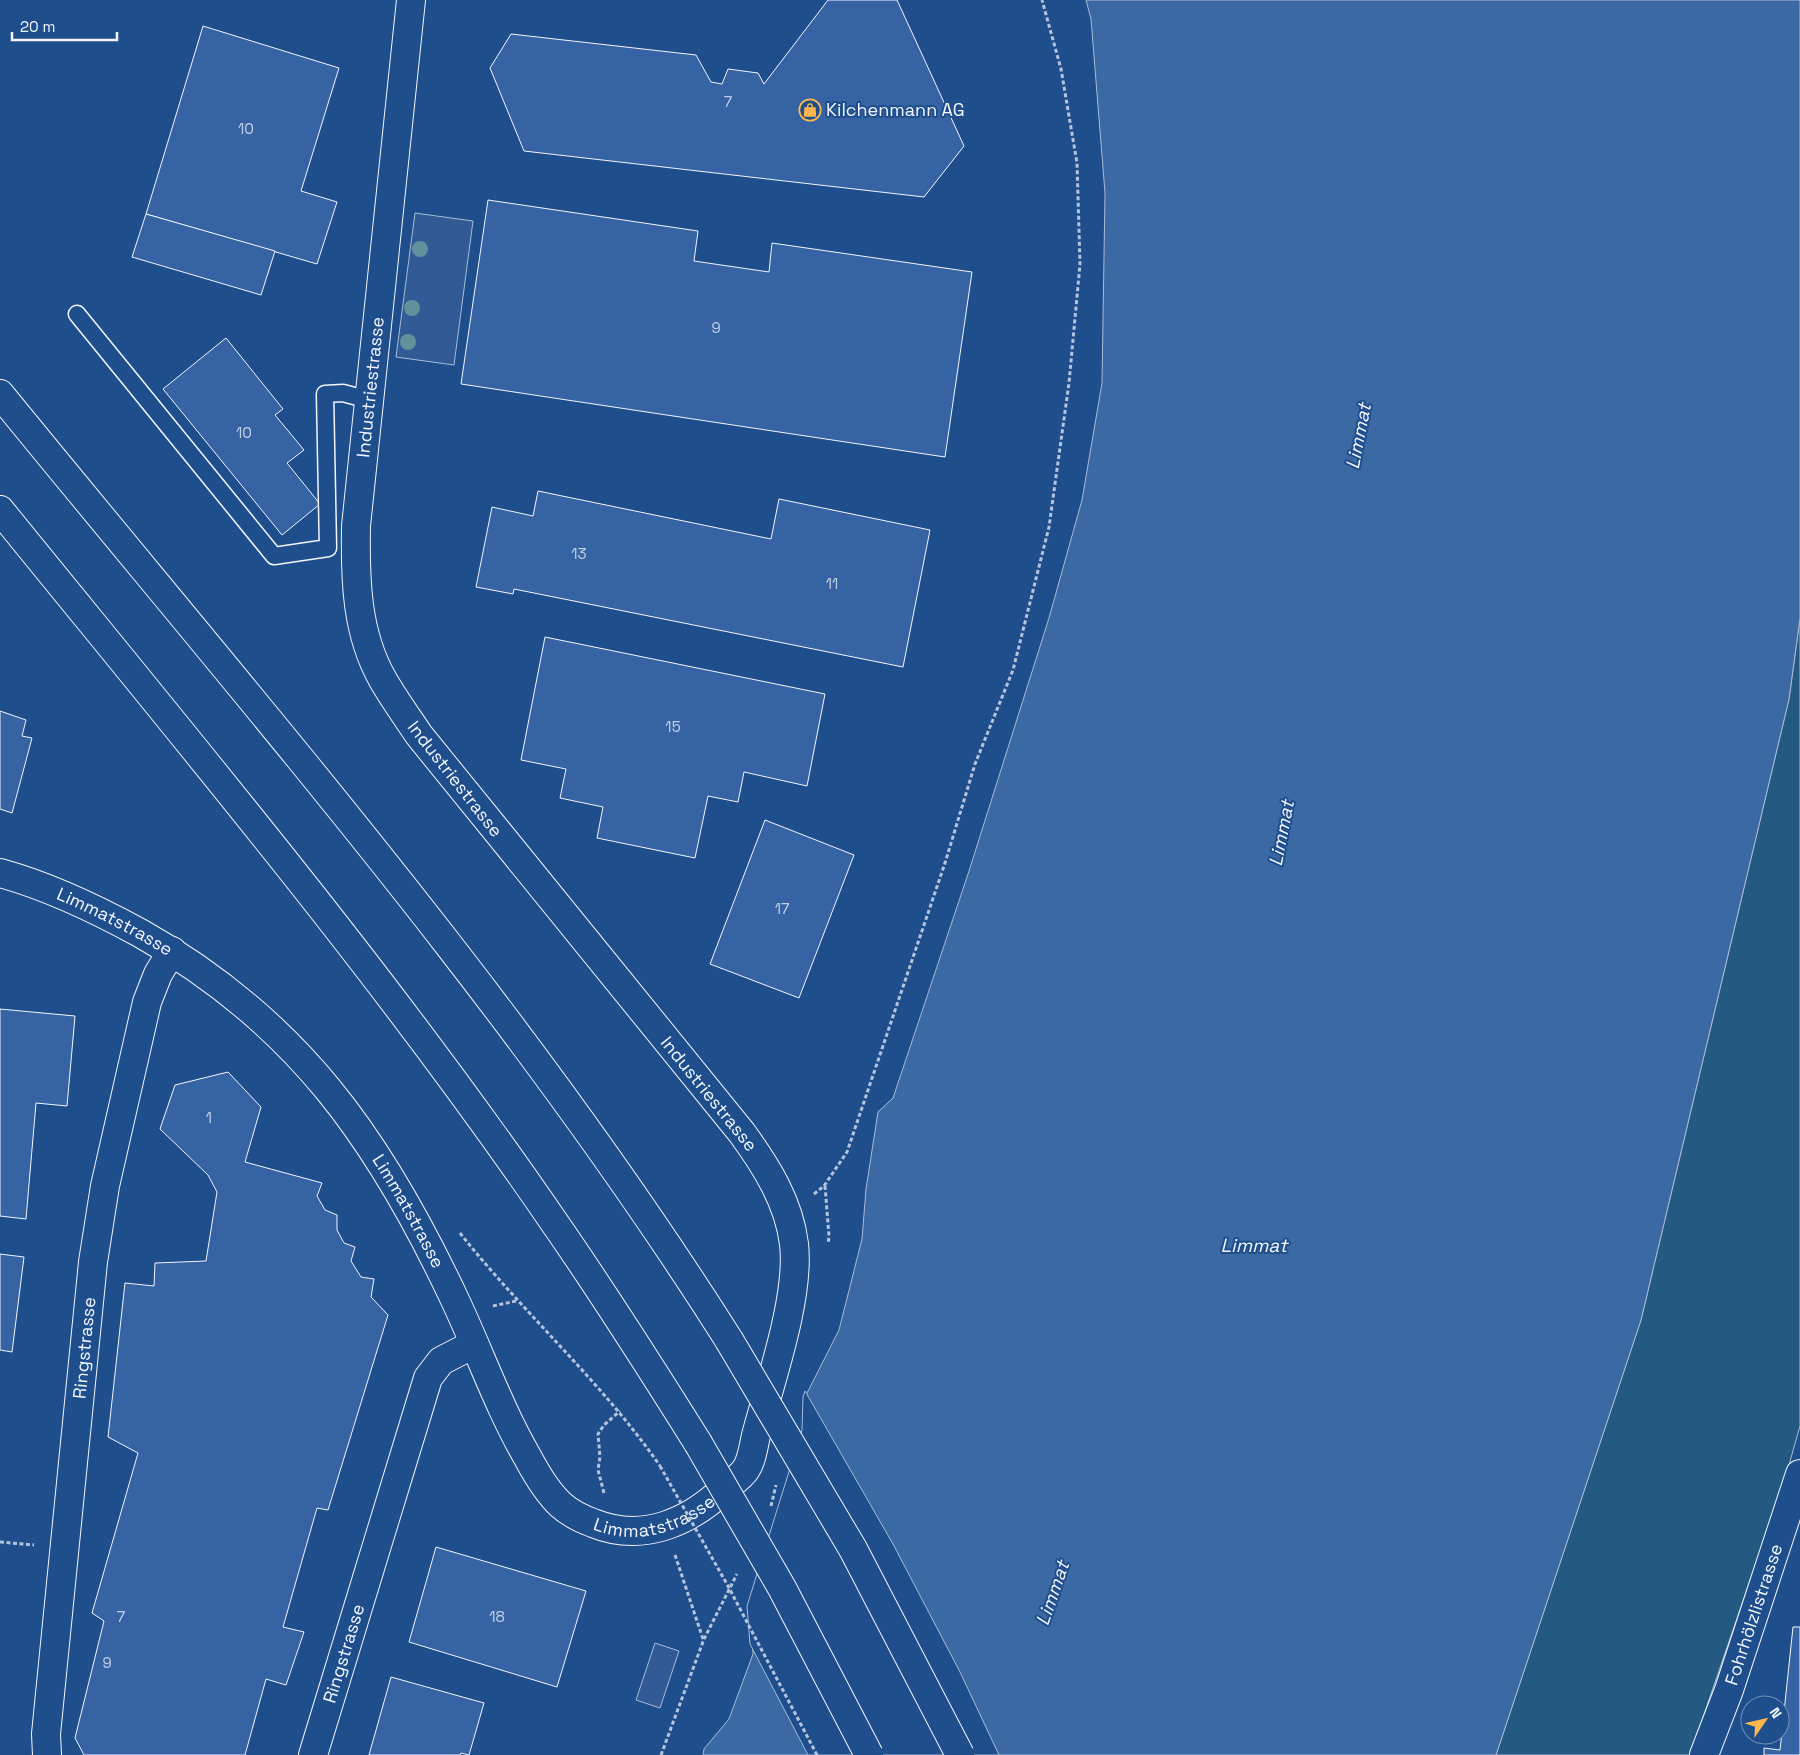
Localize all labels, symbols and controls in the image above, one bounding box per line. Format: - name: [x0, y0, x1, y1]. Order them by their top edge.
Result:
- scale bar: [12, 10, 118, 42]
- text: 20 m: [20, 17, 55, 36]
- house number: 7: [724, 92, 732, 111]
- shop icon: Kilchenmann AG: [798, 98, 822, 122]
- place label: Kilchenmann AG: [826, 98, 965, 121]
- house number: 10: [238, 119, 254, 138]
- street label: Industriestrasse: [351, 316, 389, 459]
- house number: 9: [711, 318, 721, 337]
- water label: Limmat: [1340, 399, 1378, 471]
- house number: 10: [236, 423, 252, 442]
- house number: 13: [571, 544, 587, 563]
- house number: 11: [826, 574, 838, 593]
- street label: Industriestrasse: [403, 716, 508, 841]
- house number: 15: [665, 717, 681, 736]
- water label: Limmat: [1263, 796, 1301, 868]
- street label: Limmatstrasse: [54, 882, 177, 961]
- house number: 17: [775, 899, 789, 918]
- street label: Industriestrasse: [656, 1032, 763, 1156]
- house number: 1: [206, 1108, 212, 1127]
- street label: Limmatstrasse: [367, 1150, 450, 1272]
- water label: Limmat: [1221, 1233, 1290, 1258]
- street label: Ringstrasse: [67, 1296, 100, 1400]
- street label: Limmatstrasse: [591, 1489, 720, 1542]
- street label: Fohrhölzlistrasse: [1719, 1541, 1787, 1688]
- water label: Limmat: [1030, 1555, 1076, 1629]
- street label: Ringstrasse: [318, 1601, 369, 1706]
- house number: 7: [117, 1607, 125, 1626]
- house number: 18: [489, 1607, 505, 1626]
- house number: 9: [102, 1653, 112, 1672]
- north arrow: [1740, 1695, 1790, 1745]
- text: N: [1766, 1704, 1786, 1722]

